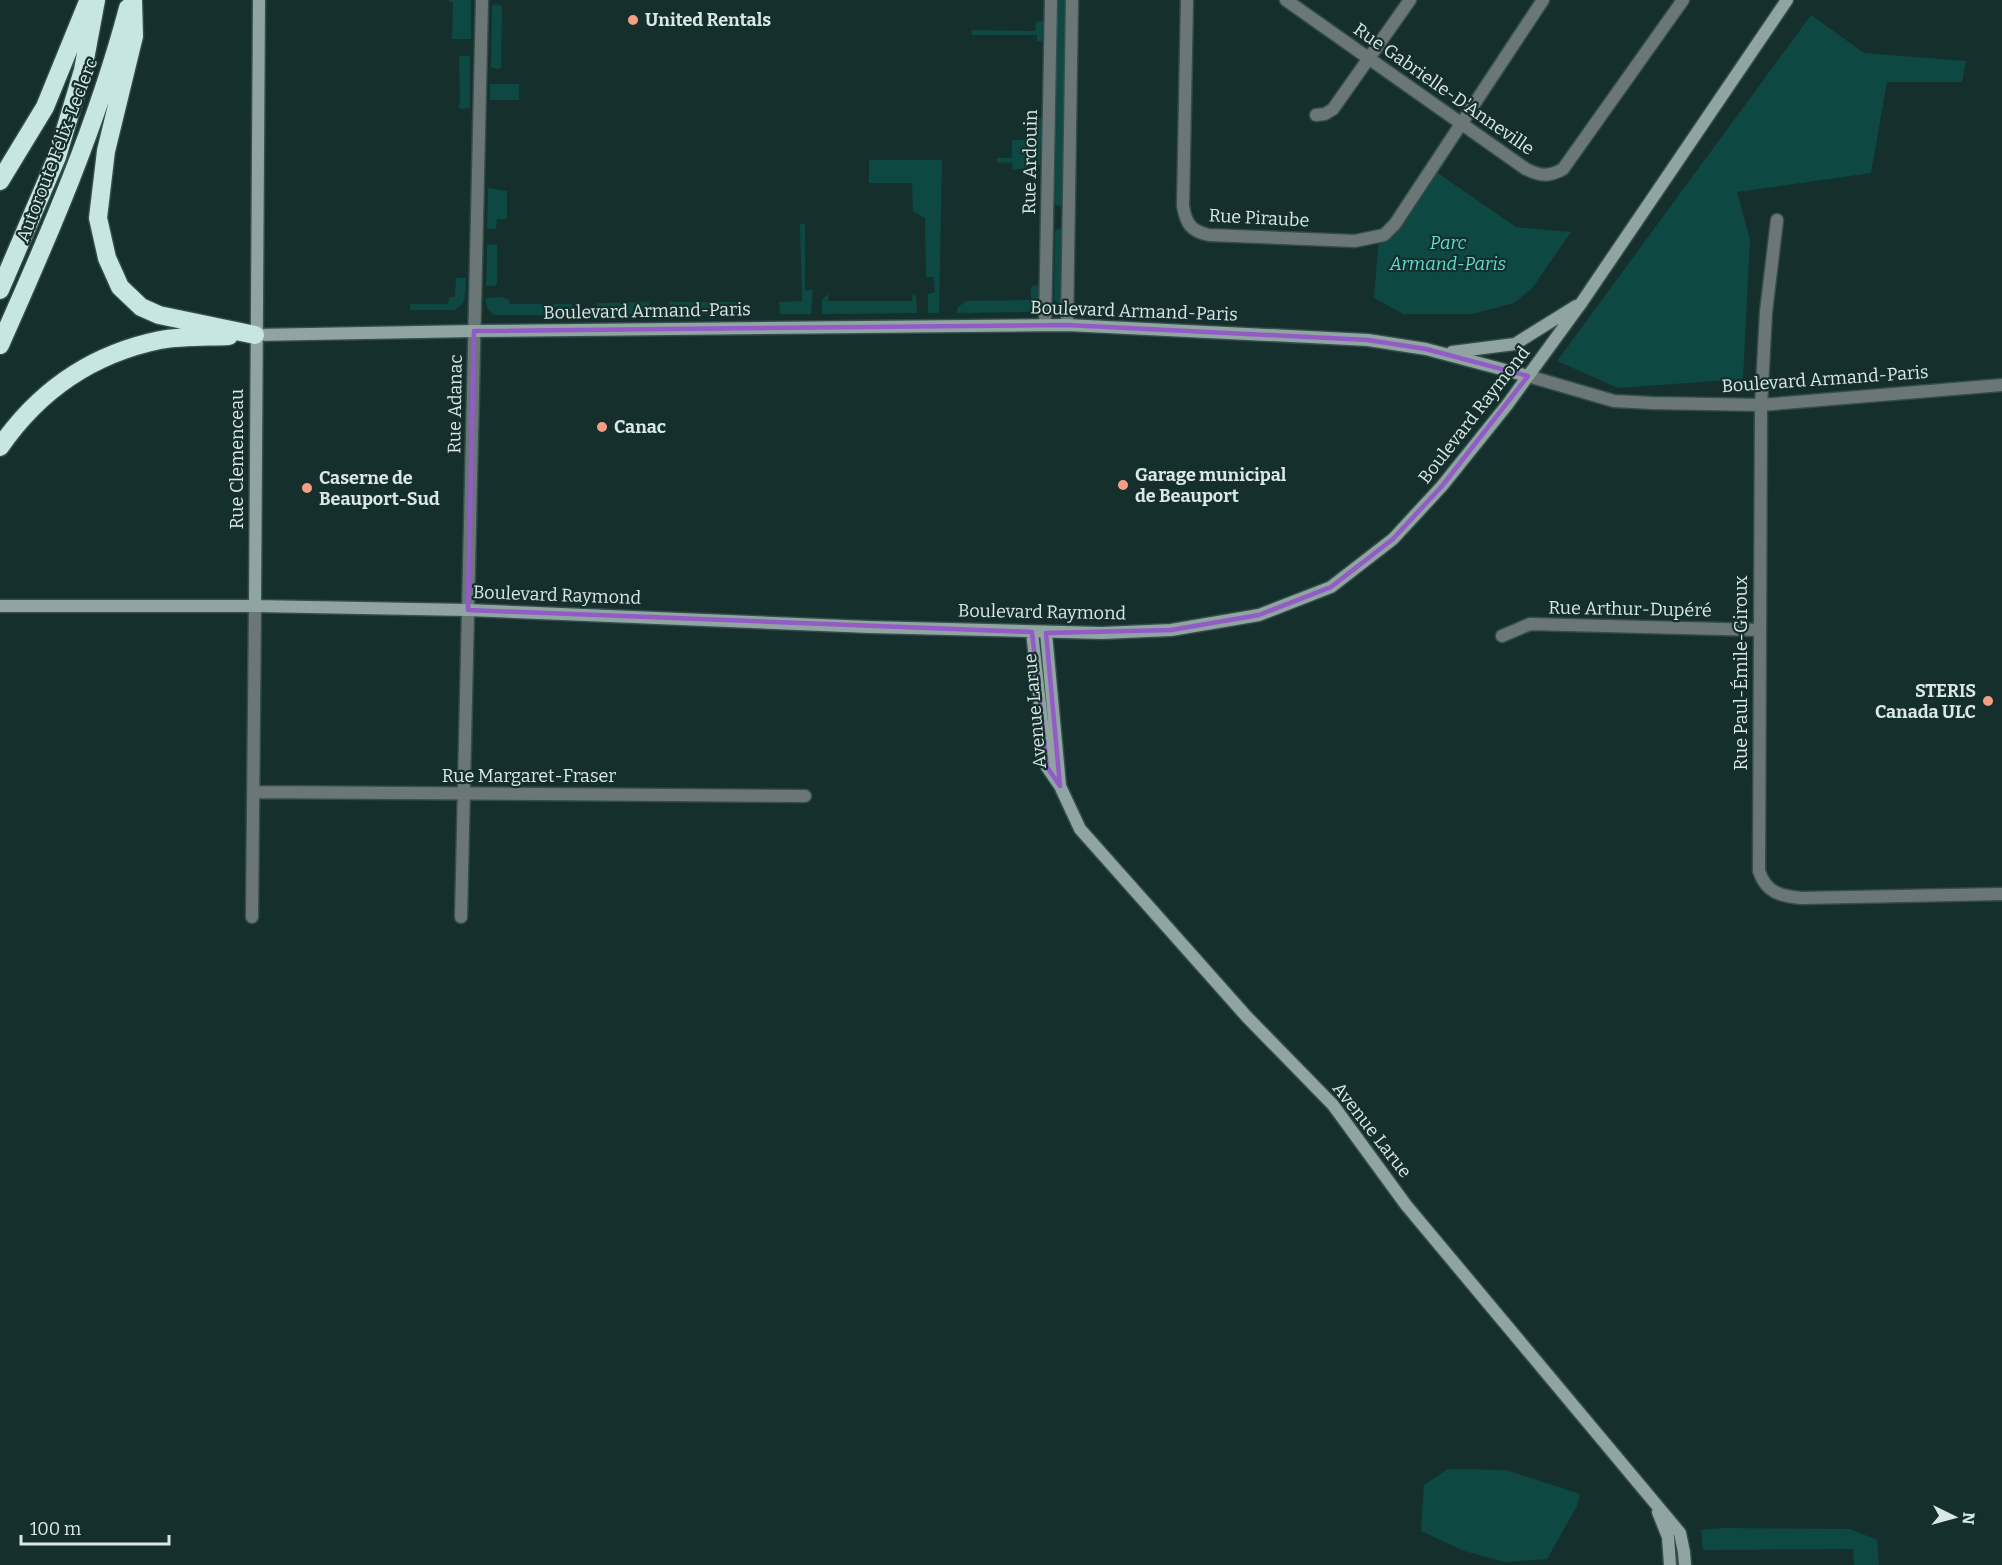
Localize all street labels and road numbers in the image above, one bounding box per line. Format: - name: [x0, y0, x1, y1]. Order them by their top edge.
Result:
- street label: Rue Gabrielle-D'Anneville: [1349, 18, 1539, 160]
- street label: Autoroute Félix-Leclerc: [12, 55, 102, 245]
- street label: Rue Ardouin: [1018, 109, 1042, 215]
- street label: Rue Piraube: [1208, 204, 1310, 232]
- street label: Boulevard Armand-Paris: [1030, 296, 1238, 326]
- street label: Boulevard Armand-Paris: [543, 298, 751, 324]
- street label: Boulevard Raymond: [1414, 342, 1535, 488]
- street label: Rue Adanac: [443, 354, 467, 454]
- street label: Boulevard Armand-Paris: [1721, 361, 1929, 397]
- street label: Rue Clemenceau: [226, 389, 248, 529]
- street label: Rue Paul-Émile-Giroux: [1729, 575, 1752, 771]
- street label: Boulevard Raymond: [473, 581, 642, 609]
- street label: Rue Arthur-Dupéré: [1548, 597, 1712, 621]
- street label: Boulevard Raymond: [958, 600, 1127, 624]
- street label: Avenue Larue: [1019, 653, 1051, 769]
- street label: Rue Margaret-Fraser: [442, 765, 616, 787]
- street label: Avenue Larue: [1328, 1078, 1416, 1182]

